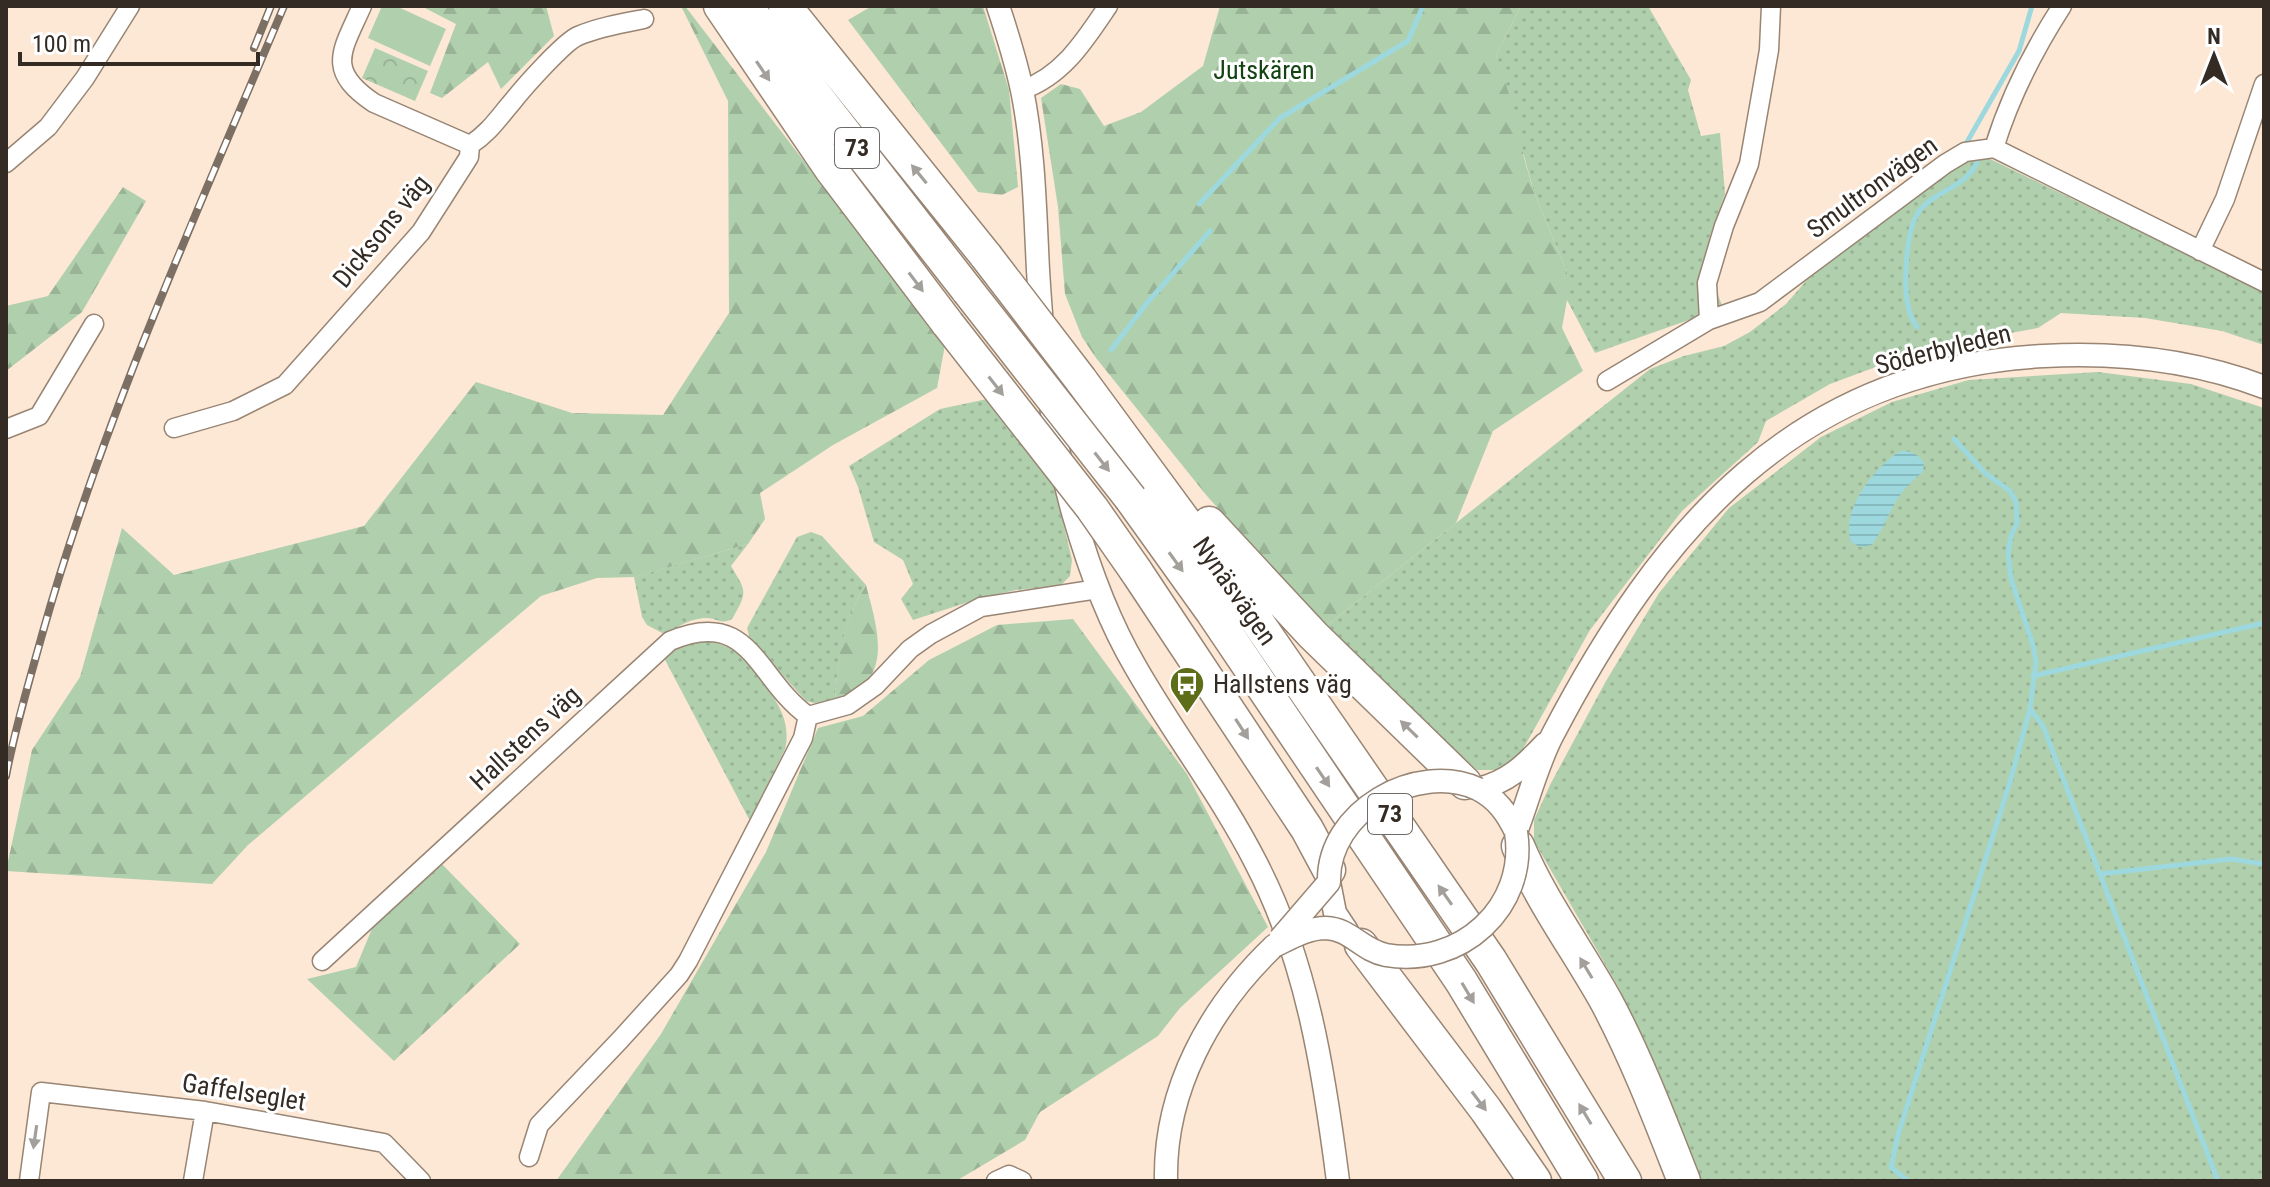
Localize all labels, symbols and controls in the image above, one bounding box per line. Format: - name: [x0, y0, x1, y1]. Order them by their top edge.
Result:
- scale bar: [20, 16, 258, 66]
- north arrow: [2174, 16, 2254, 96]
- text: N: [2207, 24, 2221, 49]
- text: 100 m: [32, 30, 91, 58]
- park label: Jutskären: [1213, 55, 1315, 85]
- one-way arrow: [755, 60, 770, 81]
- road number: 73: [835, 128, 879, 168]
- street label: Smultronvägen: [1801, 130, 1943, 244]
- one-way arrow: [911, 163, 928, 184]
- street label: Dicksons väg: [327, 169, 435, 293]
- one-way arrow: [907, 271, 923, 292]
- street label: Söderbyleden: [1872, 318, 2014, 380]
- one-way arrow: [987, 376, 1004, 396]
- one-way arrow: [1094, 452, 1110, 473]
- street label: Nynäsvägen: [1187, 531, 1283, 651]
- one-way arrow: [1168, 552, 1184, 573]
- bus stop icon: Hallstens väg: [1168, 665, 1206, 715]
- place label: Hallstens väg: [1213, 669, 1352, 699]
- street label: Hallstens väg: [464, 680, 586, 796]
- one-way arrow: [1235, 718, 1250, 739]
- one-way arrow: [1400, 720, 1419, 739]
- one-way arrow: [1315, 766, 1330, 788]
- road number: 73: [1368, 794, 1412, 834]
- one-way arrow: [1438, 884, 1453, 905]
- one-way arrow: [1579, 957, 1593, 979]
- one-way arrow: [1461, 982, 1475, 1004]
- street label: Gaffelseglet: [180, 1067, 308, 1117]
- one-way arrow: [1471, 1091, 1486, 1112]
- one-way arrow: [1578, 1103, 1592, 1125]
- one-way arrow: [28, 1125, 41, 1150]

